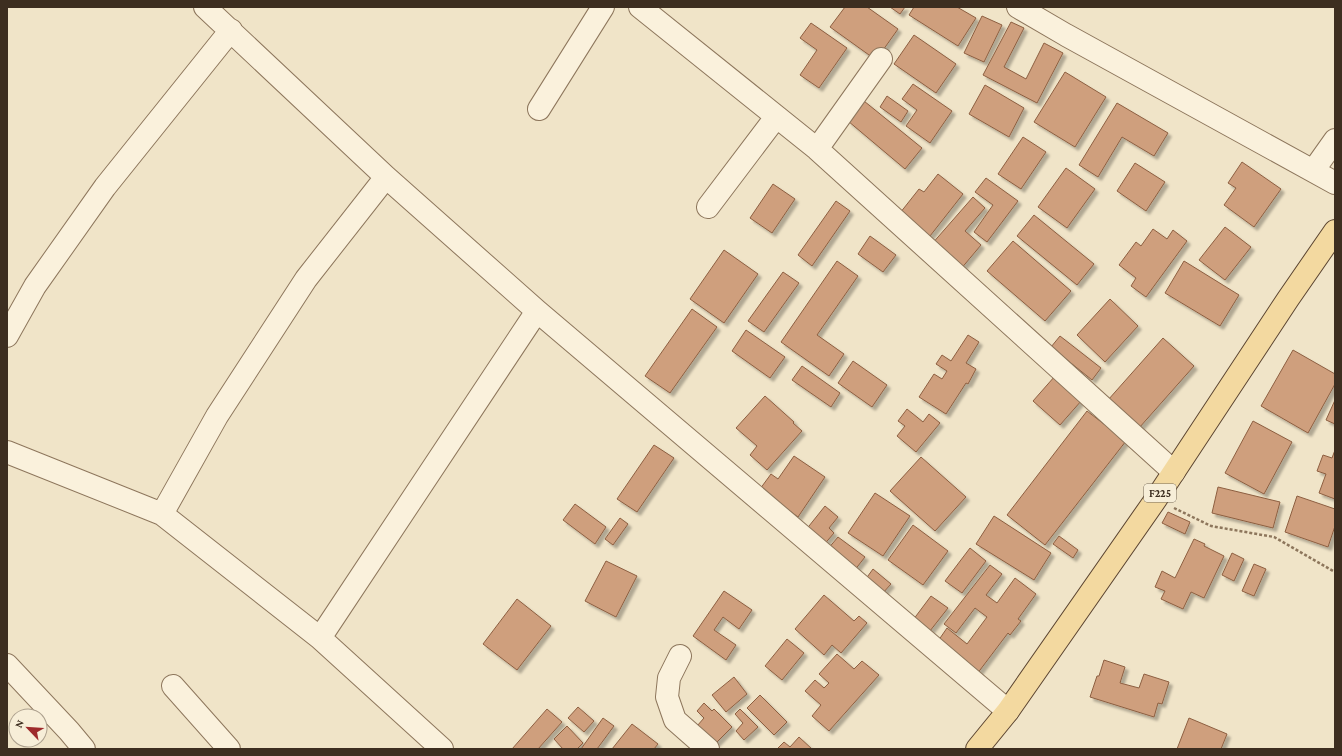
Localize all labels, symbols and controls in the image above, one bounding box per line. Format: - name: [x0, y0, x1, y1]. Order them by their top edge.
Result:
- road number: F225: [1144, 484, 1176, 502]
- north arrow: [8, 708, 48, 748]
- text: N: [12, 717, 26, 730]

